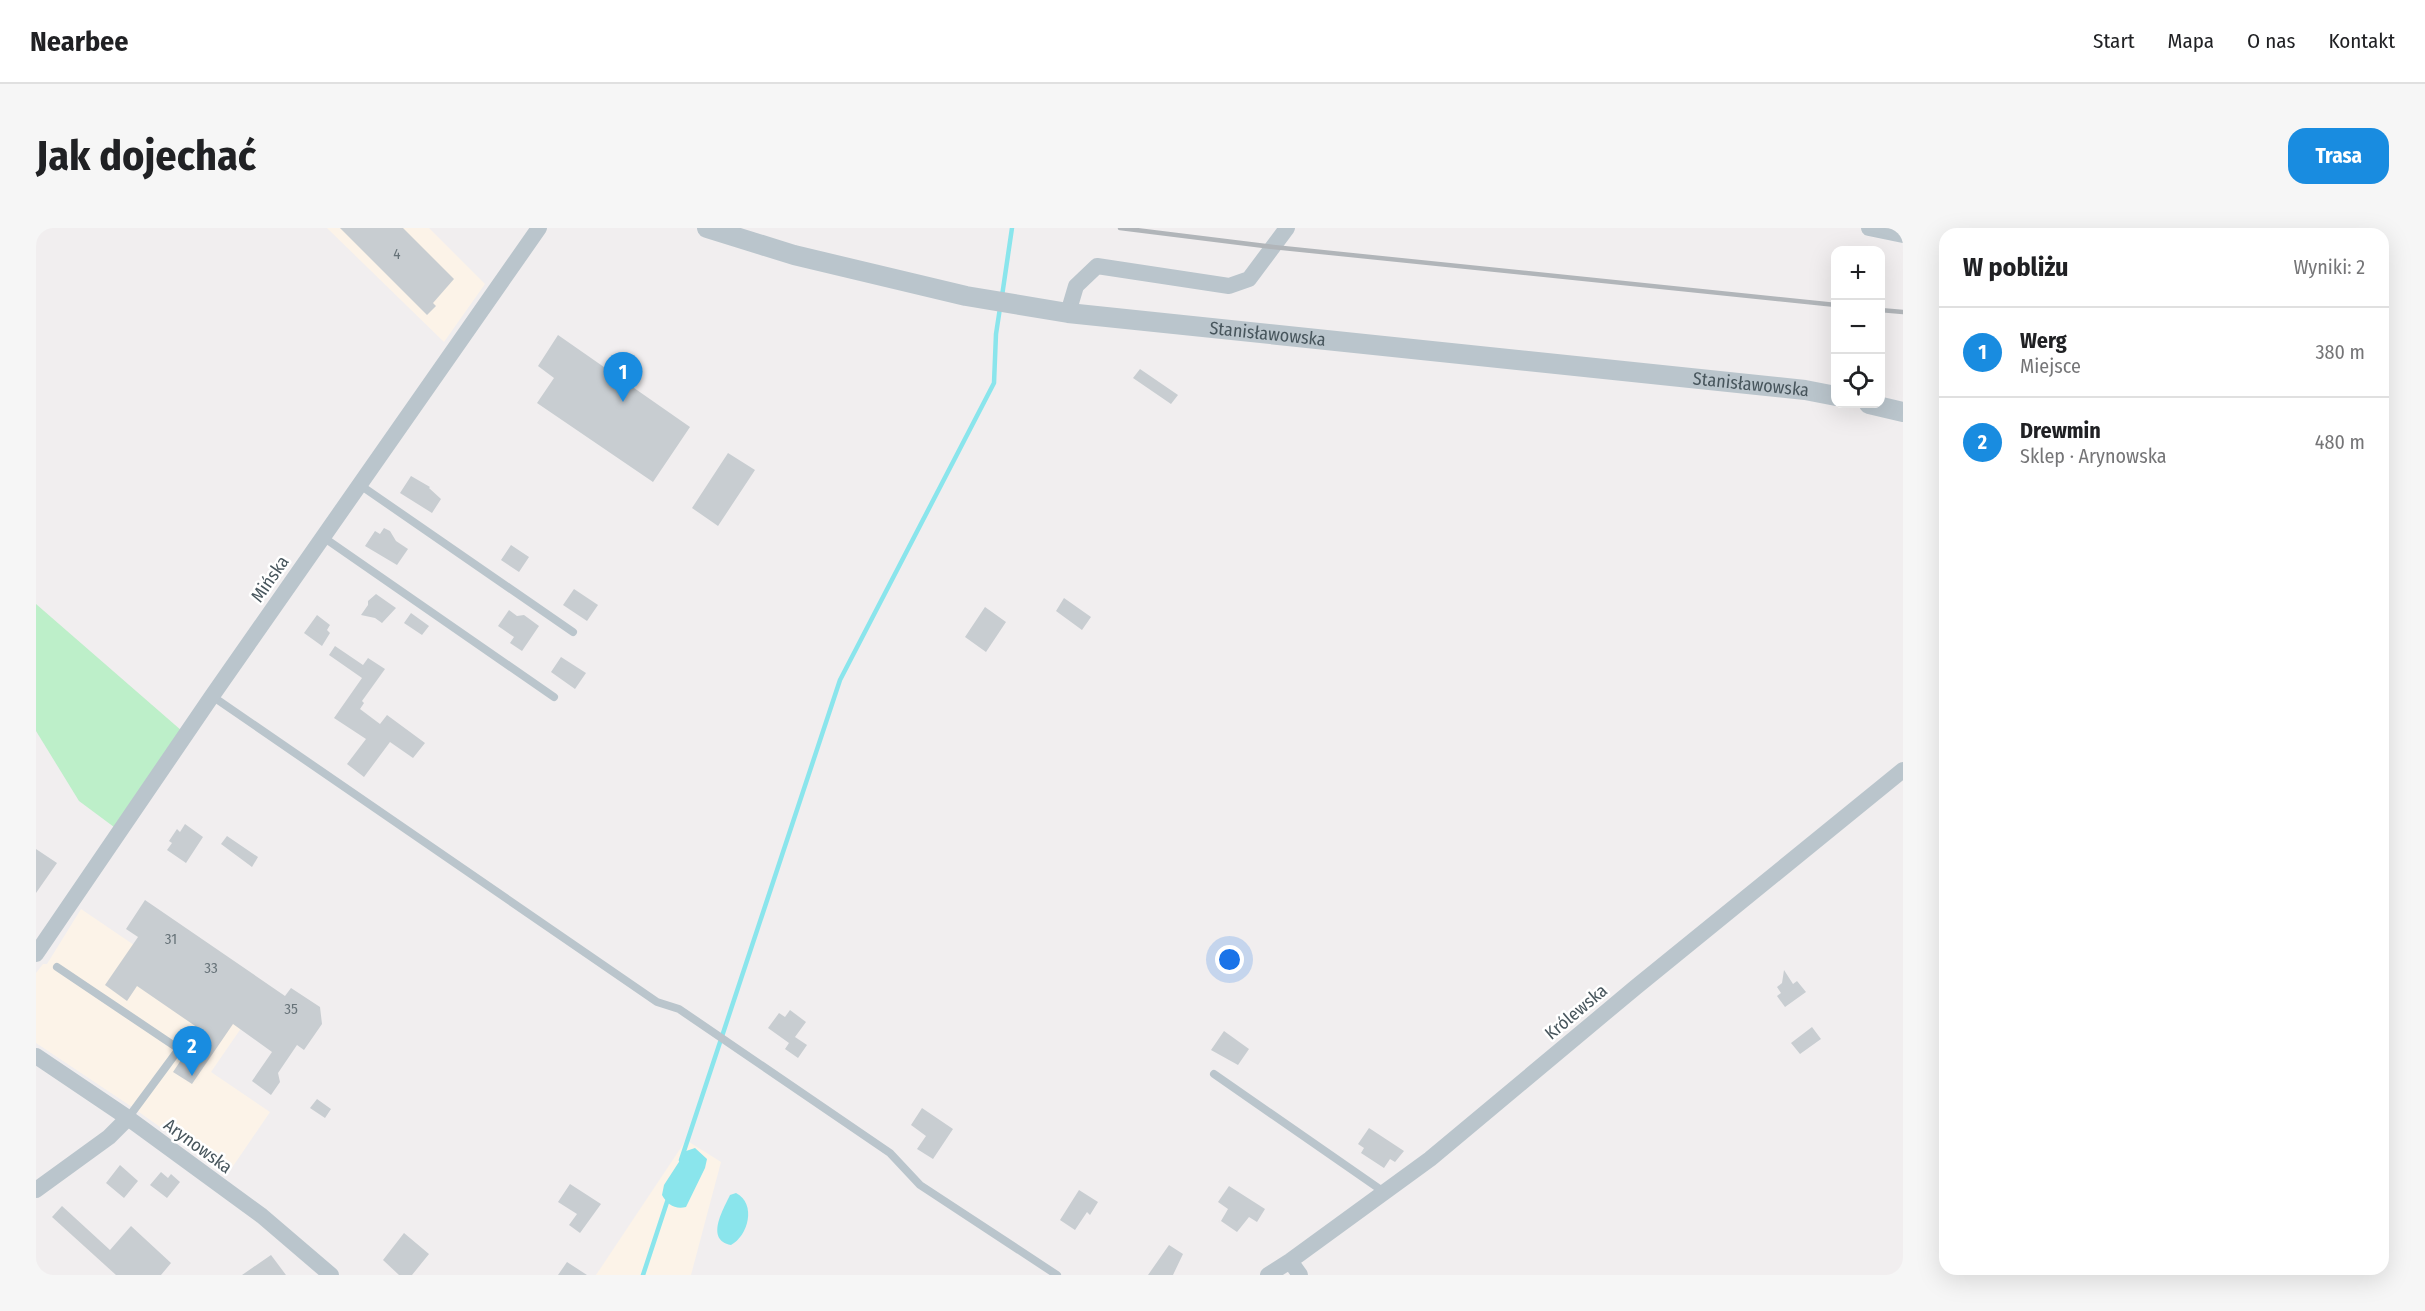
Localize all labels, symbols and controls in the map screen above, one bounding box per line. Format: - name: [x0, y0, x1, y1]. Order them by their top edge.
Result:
- text: Nearbee: [30, 25, 129, 58]
- text: Start: [2093, 28, 2135, 54]
- text: Mapa: [2168, 28, 2214, 54]
- text: O nas: [2247, 28, 2295, 54]
- text: Kontakt: [2328, 28, 2395, 54]
- button: Trasa: [2288, 128, 2389, 184]
- text: Jak dojechać: [36, 131, 256, 181]
- house number: 4: [393, 245, 401, 263]
- map controls: [1831, 246, 1885, 408]
- button: +: [1831, 246, 1885, 300]
- text: W pobliżu: [1963, 252, 2069, 283]
- text: Wyniki: 2: [2293, 255, 2365, 279]
- button: −: [1831, 300, 1885, 354]
- street label: Stanisławowska: [1208, 317, 1327, 351]
- text: Werg: [2020, 327, 2067, 354]
- text: 1: [1978, 340, 1987, 364]
- text: 380 m: [2315, 340, 2365, 364]
- pin: 1: [604, 352, 642, 402]
- button: locate: [1831, 354, 1885, 408]
- text: Miejsce: [2020, 354, 2081, 378]
- street label: Stanisławowska: [1692, 367, 1810, 401]
- text: Drewmin: [2020, 417, 2101, 444]
- text: 2: [1978, 430, 1987, 454]
- text: 480 m: [2315, 430, 2365, 454]
- text: Sklep · Arynowska: [2020, 444, 2167, 468]
- street label: Mińska: [246, 551, 294, 606]
- house number: 31: [165, 930, 177, 948]
- your location: [1215, 945, 1244, 974]
- house number: 33: [204, 959, 218, 977]
- street label: Królewska: [1540, 979, 1612, 1044]
- house number: 35: [284, 1000, 298, 1018]
- pin: 2: [172, 1026, 212, 1076]
- street label: Arynowska: [160, 1114, 237, 1178]

